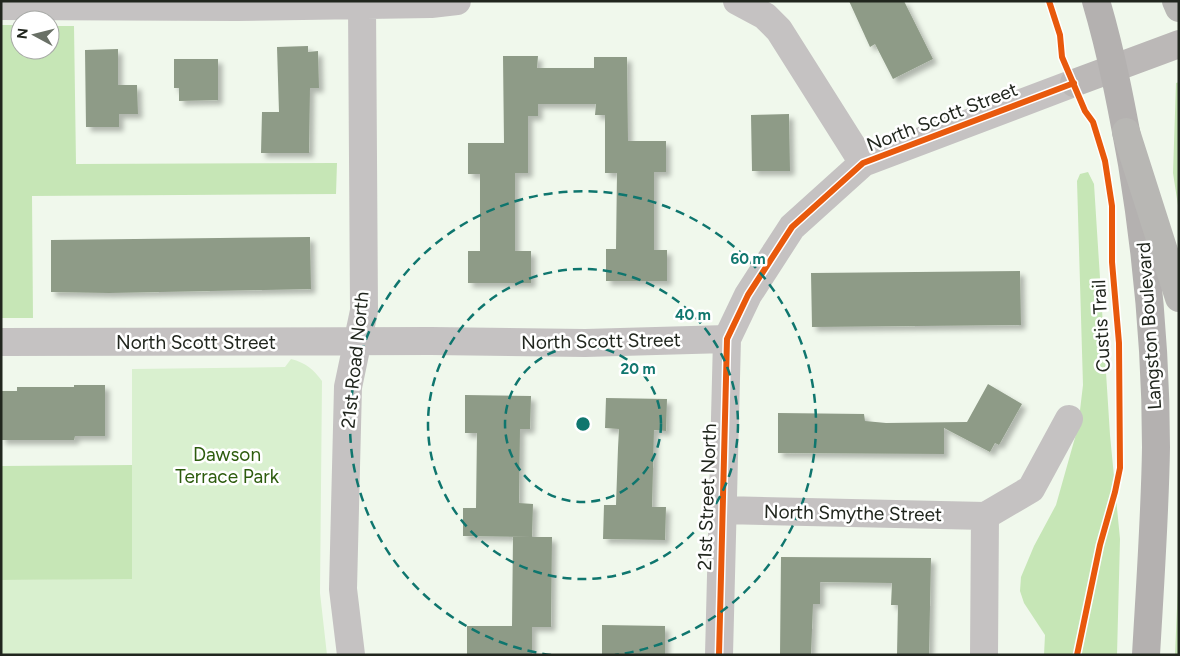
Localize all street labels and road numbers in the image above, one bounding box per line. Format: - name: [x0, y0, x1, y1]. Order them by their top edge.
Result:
- street label: North Scott Street: [863, 78, 1021, 156]
- street label: Langston Boulevard: [1132, 241, 1166, 411]
- street label: Custis Trail: [1087, 279, 1115, 373]
- street label: 21st Road North: [336, 290, 374, 430]
- street label: North Scott Street: [521, 328, 681, 354]
- street label: North Scott Street: [116, 331, 276, 354]
- street label: 21st Street North: [693, 423, 721, 571]
- street label: North Smythe Street: [764, 500, 942, 526]

